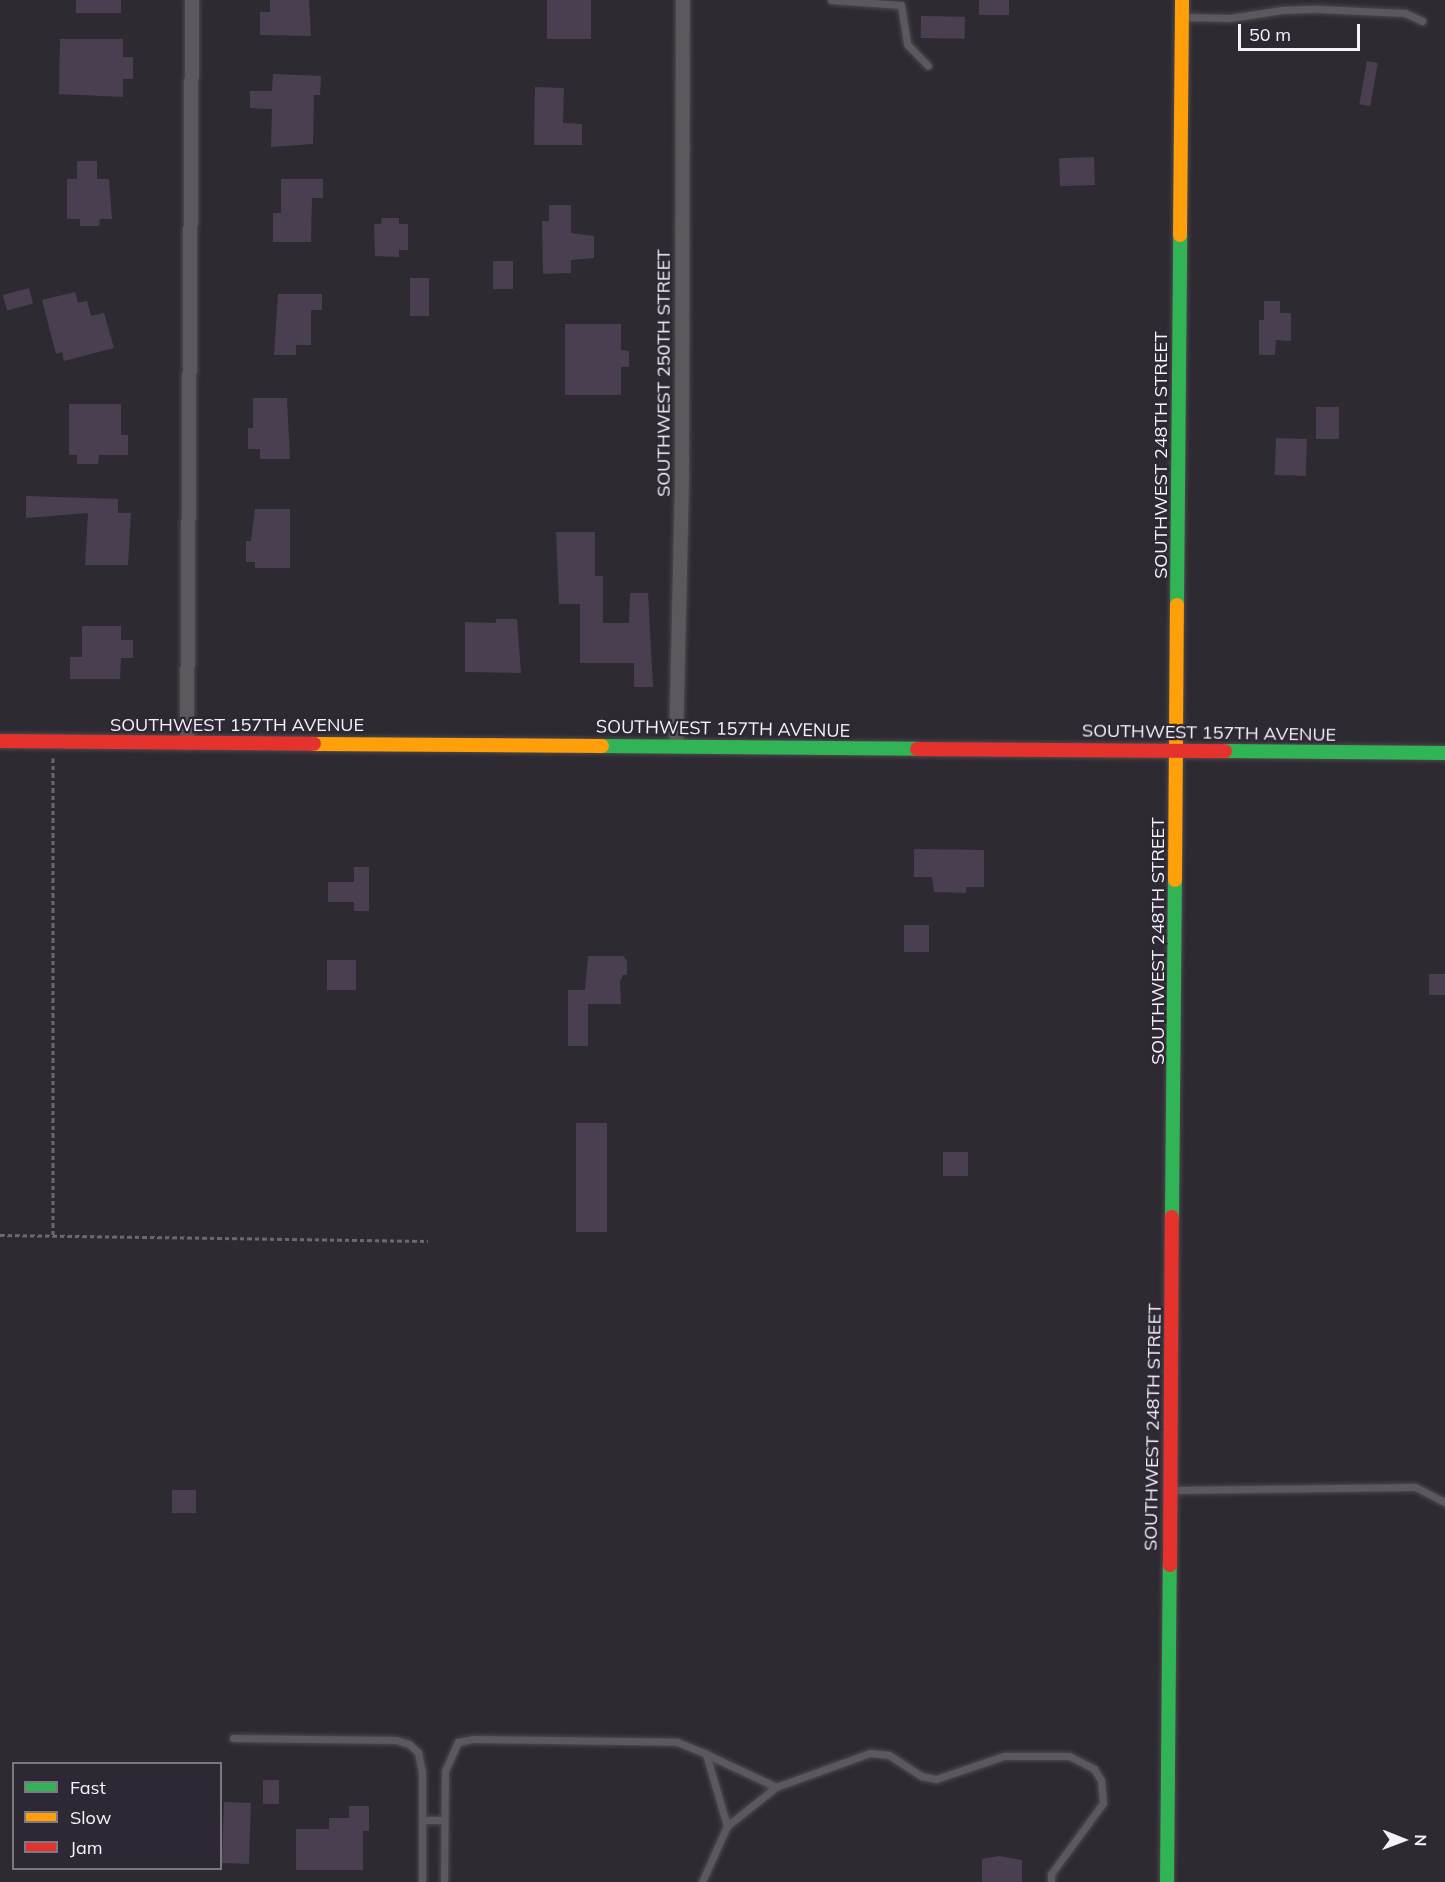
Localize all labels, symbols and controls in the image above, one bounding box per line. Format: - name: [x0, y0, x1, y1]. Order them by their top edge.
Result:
- scale bar: [1241, 12, 1362, 50]
- text: 50 m: [1249, 23, 1291, 46]
- street label: SOUTHWEST 250TH STREET: [653, 249, 675, 497]
- street label: SOUTHWEST 248TH STREET: [1150, 331, 1172, 579]
- street label: SOUTHWEST 157TH AVENUE: [110, 714, 364, 736]
- street label: SOUTHWEST 157TH AVENUE: [596, 716, 850, 742]
- street label: SOUTHWEST 157TH AVENUE: [1082, 720, 1336, 746]
- street label: SOUTHWEST 248TH STREET: [1147, 817, 1169, 1065]
- street label: SOUTHWEST 248TH STREET: [1140, 1303, 1166, 1551]
- legend: [12, 1762, 222, 1870]
- text: Fast: [70, 1776, 106, 1799]
- text: Slow: [70, 1806, 111, 1829]
- north arrow: [1373, 1810, 1433, 1870]
- text: N: [1411, 1834, 1431, 1847]
- text: Jam: [70, 1836, 103, 1859]

